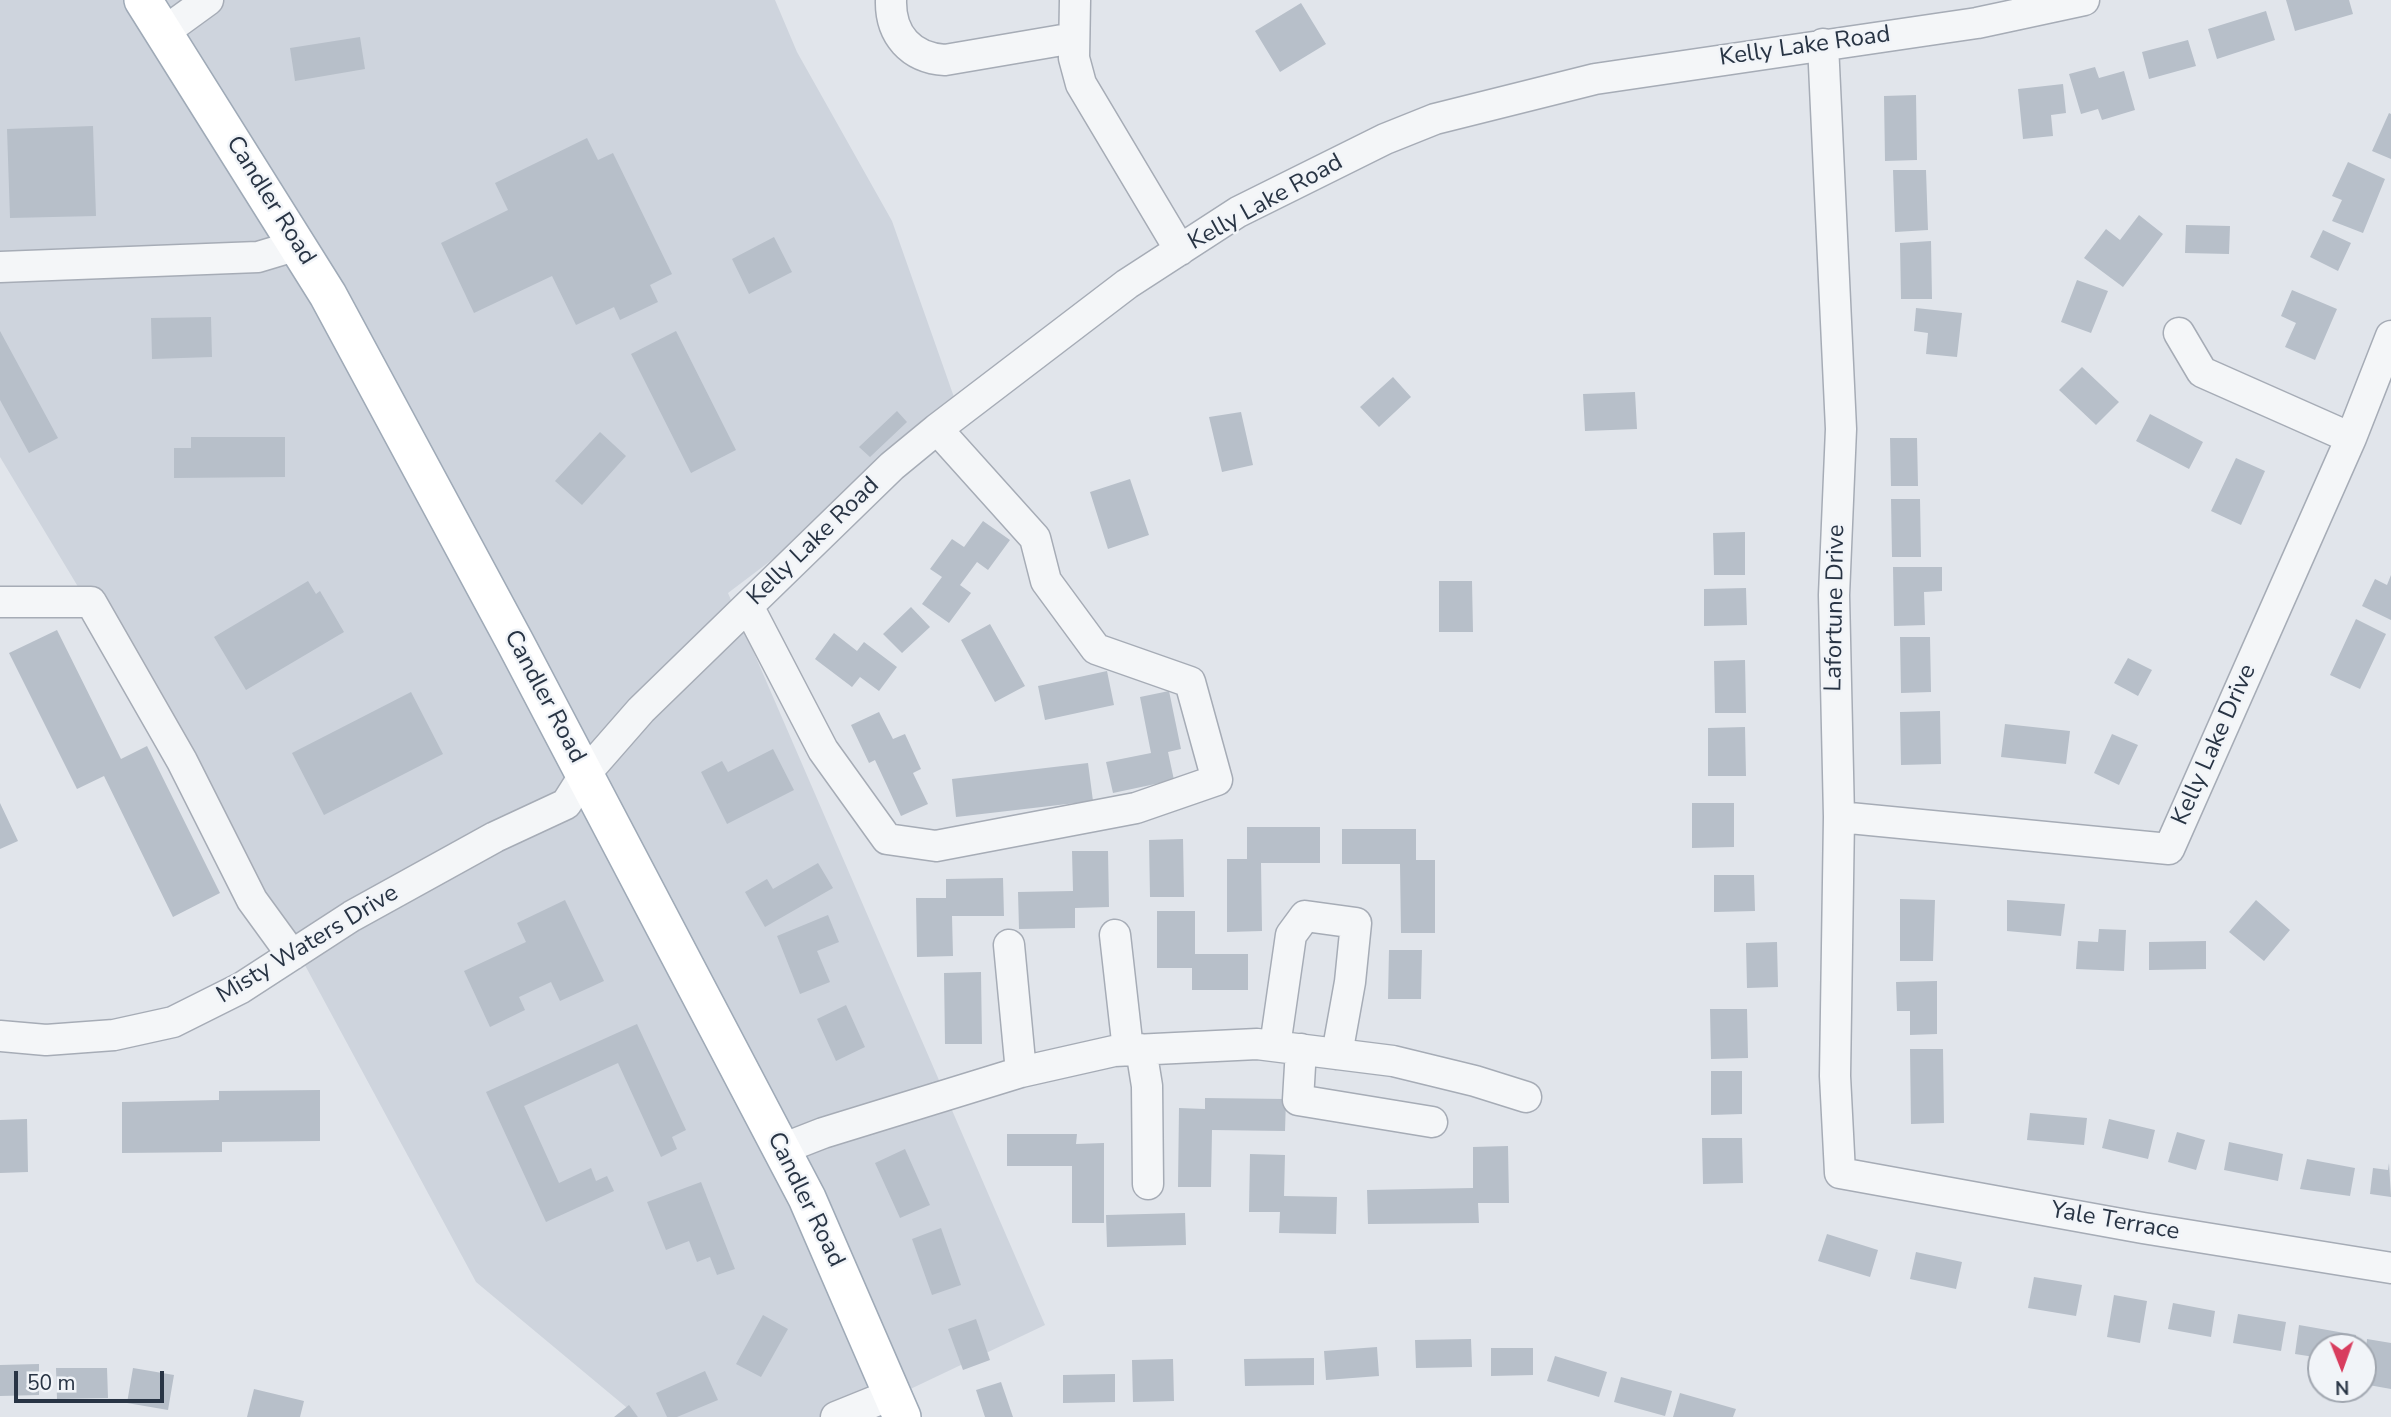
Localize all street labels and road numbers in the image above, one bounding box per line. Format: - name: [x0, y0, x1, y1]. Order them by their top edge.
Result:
- street label: Kelly Lake Road: [1718, 21, 1892, 73]
- street label: Candler Road: [219, 131, 321, 271]
- street label: Kelly Lake Road: [1184, 149, 1348, 257]
- street label: Kelly Lake Road: [742, 472, 886, 612]
- street label: Lafortune Drive: [1820, 524, 1852, 692]
- street label: Candler Road: [497, 626, 591, 768]
- street label: Kelly Lake Drive: [2167, 660, 2263, 830]
- street label: Misty Waters Drive: [212, 879, 404, 1011]
- street label: Candler Road: [760, 1128, 850, 1272]
- street label: Yale Terrace: [2049, 1197, 2181, 1247]

